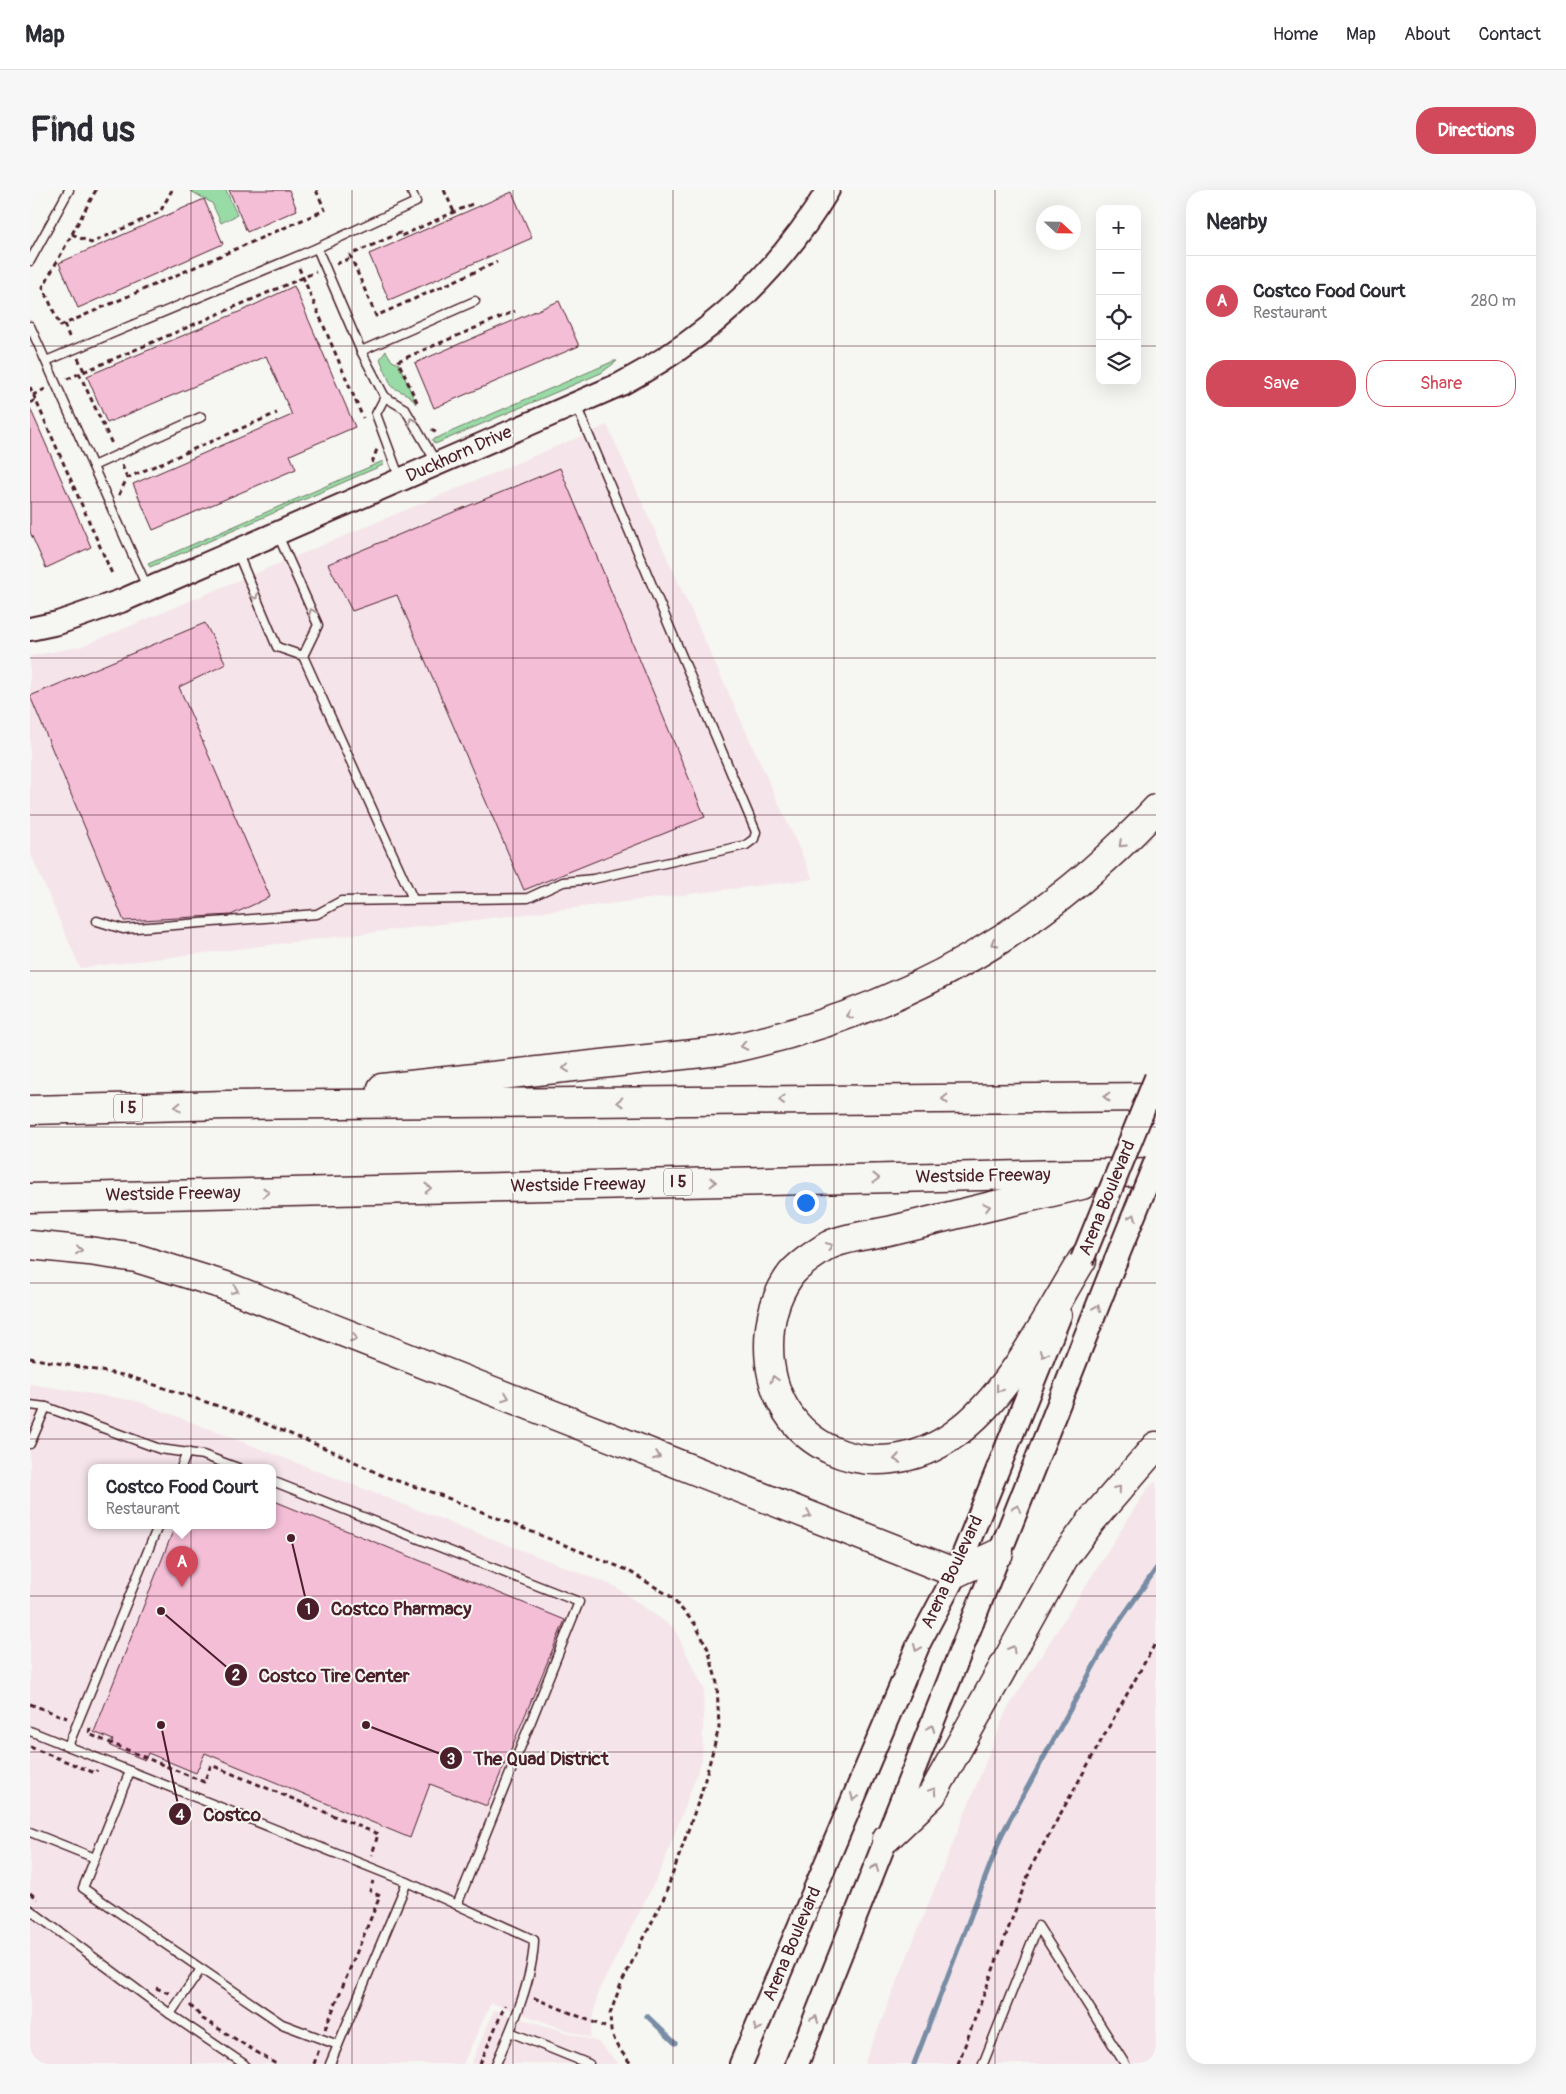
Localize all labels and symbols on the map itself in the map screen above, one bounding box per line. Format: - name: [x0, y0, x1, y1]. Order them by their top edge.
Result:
- north arrow: [1036, 205, 1081, 250]
- one-way arrow: [409, 418, 419, 427]
- street label: Duckhorn Drive: [402, 420, 516, 488]
- one-way arrow: [248, 591, 259, 600]
- one-way arrow: [308, 608, 319, 617]
- one-way arrow: [1119, 839, 1128, 848]
- one-way arrow: [990, 936, 999, 946]
- one-way arrow: [845, 1009, 853, 1019]
- one-way arrow: [740, 1041, 749, 1051]
- one-way arrow: [562, 1062, 570, 1073]
- one-way arrow: [1103, 1092, 1111, 1103]
- road number: I 5: [114, 1094, 142, 1121]
- one-way arrow: [941, 1094, 948, 1104]
- one-way arrow: [778, 1095, 786, 1105]
- one-way arrow: [616, 1097, 624, 1107]
- one-way arrow: [174, 1101, 182, 1112]
- street label: Arena Boulevard: [1073, 1137, 1141, 1259]
- street label: Westside Freeway: [915, 1163, 1051, 1189]
- road number: I 5: [664, 1169, 692, 1196]
- street label: Westside Freeway: [510, 1172, 646, 1198]
- one-way arrow: [872, 1173, 880, 1183]
- one-way arrow: [710, 1176, 718, 1187]
- street label: Westside Freeway: [105, 1181, 241, 1207]
- one-way arrow: [425, 1183, 433, 1193]
- one-way arrow: [262, 1187, 270, 1197]
- your location: [793, 1190, 819, 1216]
- one-way arrow: [982, 1202, 991, 1213]
- one-way arrow: [1127, 1213, 1138, 1222]
- one-way arrow: [824, 1243, 833, 1253]
- one-way arrow: [75, 1244, 83, 1255]
- one-way arrow: [230, 1284, 239, 1294]
- one-way arrow: [1091, 1304, 1101, 1313]
- one-way arrow: [350, 1332, 358, 1342]
- one-way arrow: [1040, 1349, 1051, 1358]
- one-way arrow: [769, 1375, 779, 1383]
- one-way arrow: [995, 1384, 1004, 1393]
- one-way arrow: [501, 1391, 510, 1401]
- one-way arrow: [652, 1450, 661, 1460]
- one-way arrow: [893, 1454, 902, 1464]
- one-way arrow: [1112, 1486, 1121, 1495]
- one-way arrow: [1011, 1504, 1021, 1512]
- one-way arrow: [804, 1509, 812, 1519]
- street label: Arena Boulevard: [916, 1512, 988, 1632]
- pin: A: [166, 1546, 198, 1587]
- callout: Costco Pharmacy: [296, 1592, 481, 1626]
- text: Costco Pharmacy: [331, 1597, 472, 1621]
- text: 1: [305, 1600, 311, 1619]
- one-way arrow: [913, 1643, 923, 1652]
- one-way arrow: [1006, 1646, 1016, 1655]
- callout: Costco Tire Center: [223, 1658, 419, 1692]
- text: Costco Tire Center: [259, 1664, 410, 1688]
- text: 2: [232, 1666, 240, 1685]
- one-way arrow: [924, 1724, 935, 1733]
- callout: The Quad District: [438, 1741, 618, 1775]
- text: The Quad District: [472, 1747, 610, 1771]
- text: 3: [447, 1750, 455, 1769]
- one-way arrow: [927, 1787, 937, 1796]
- one-way arrow: [849, 1792, 860, 1801]
- callout: Costco: [168, 1797, 271, 1831]
- text: Costco: [203, 1803, 262, 1827]
- text: 4: [176, 1806, 185, 1825]
- one-way arrow: [869, 1864, 880, 1873]
- street label: Arena Boulevard: [758, 1883, 826, 2005]
- one-way arrow: [809, 2015, 820, 2024]
- one-way arrow: [752, 2023, 763, 2032]

